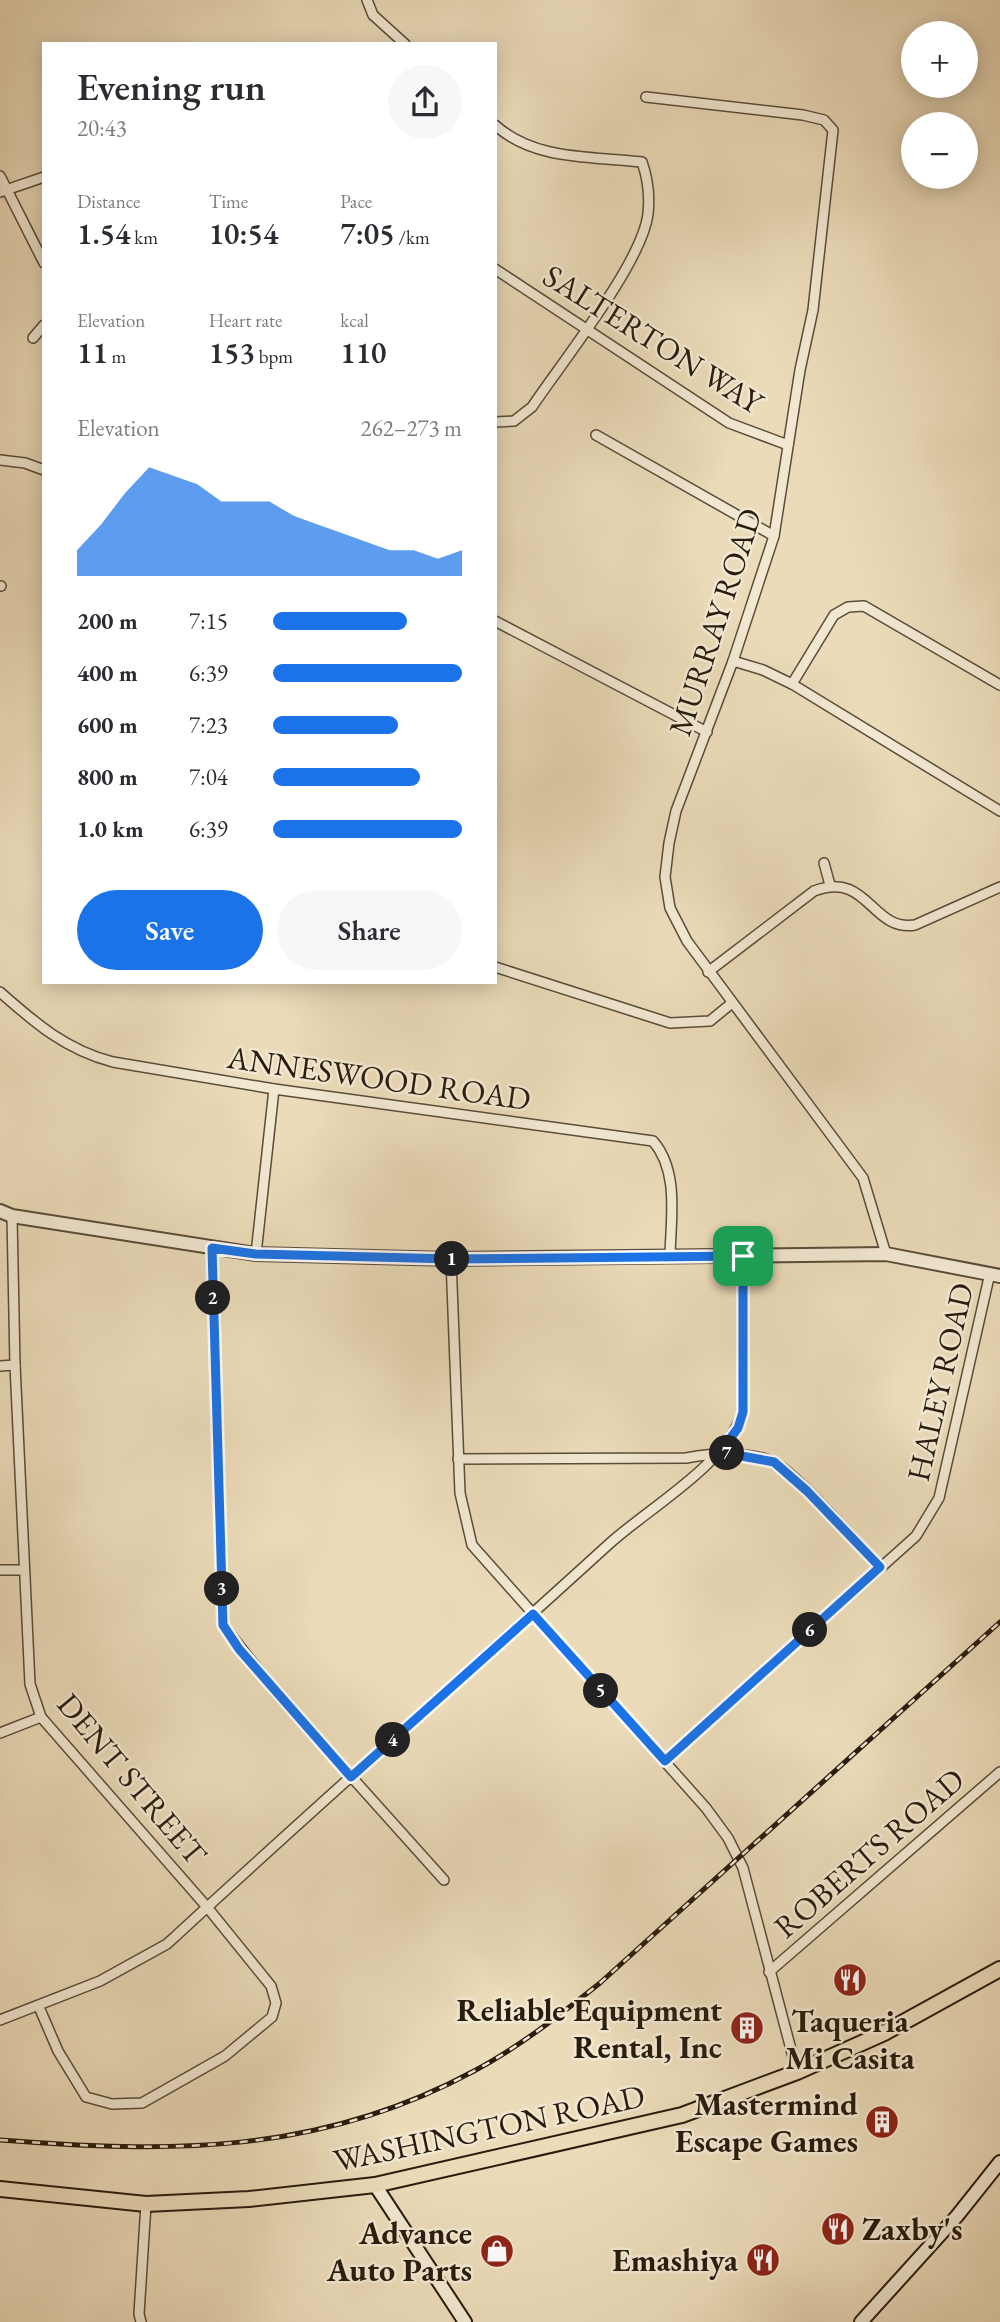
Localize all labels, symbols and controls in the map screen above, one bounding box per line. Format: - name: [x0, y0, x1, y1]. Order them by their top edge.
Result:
- map controls: [901, 21, 978, 189]
- button: +: [901, 21, 978, 98]
- text: Evening run: [77, 62, 266, 111]
- button: share: [388, 65, 462, 139]
- button: −: [901, 112, 978, 189]
- text: 20:43: [77, 113, 127, 143]
- text: Distance: [77, 189, 140, 214]
- text: Time: [209, 189, 248, 214]
- text: Pace: [340, 189, 372, 214]
- text: 1.54: [77, 214, 130, 253]
- text: 10:54: [209, 214, 278, 253]
- text: 7:05: [340, 214, 395, 253]
- text: km: [130, 225, 158, 250]
- text: /km: [395, 225, 430, 250]
- street label: SALTERTON WAY: [535, 255, 772, 424]
- text: Elevation: [77, 308, 145, 333]
- text: Heart rate: [209, 308, 282, 333]
- text: kcal: [340, 308, 369, 333]
- text: 11: [77, 333, 108, 372]
- text: 153: [209, 333, 255, 372]
- text: 110: [340, 333, 387, 372]
- text: m: [108, 344, 126, 369]
- text: bpm: [255, 344, 293, 369]
- text: Elevation: [77, 413, 160, 443]
- text: 262–273 m: [361, 413, 462, 443]
- street label: MURRAY ROAD: [658, 503, 772, 741]
- text: 200 m: [77, 606, 138, 636]
- text: 7:15: [189, 606, 228, 636]
- text: 400 m: [77, 658, 138, 688]
- text: 6:39: [189, 658, 228, 688]
- text: 600 m: [77, 710, 138, 740]
- text: 7:23: [189, 710, 228, 740]
- text: 800 m: [77, 762, 138, 792]
- text: 7:04: [189, 762, 228, 792]
- text: 1.0 km: [77, 814, 144, 844]
- text: 6:39: [189, 814, 228, 844]
- button: Save: [77, 890, 263, 970]
- button: Share: [277, 890, 462, 970]
- street label: ANNESWOOD ROAD: [224, 1036, 533, 1120]
- pin: [713, 1226, 773, 1286]
- icon: arrive: [724, 1237, 762, 1275]
- pin: 1: [434, 1242, 470, 1276]
- text: 1: [446, 1246, 457, 1271]
- street label: HALEY ROAD: [897, 1279, 983, 1485]
- pin: 2: [196, 1280, 230, 1316]
- text: 2: [207, 1285, 218, 1310]
- pin: 7: [710, 1436, 744, 1470]
- text: 7: [721, 1440, 732, 1465]
- pin: 3: [204, 1572, 240, 1606]
- text: 3: [216, 1576, 227, 1601]
- pin: 6: [792, 1612, 828, 1648]
- text: 6: [804, 1617, 815, 1642]
- pin: 5: [584, 1674, 618, 1708]
- text: 5: [595, 1678, 606, 1703]
- street label: DENT STREET: [48, 1684, 217, 1874]
- pin: 4: [376, 1722, 410, 1758]
- text: 4: [387, 1727, 398, 1752]
- street label: ROBERTS ROAD: [765, 1759, 973, 1947]
- restaurant icon: Taqueria Mi Casita: [831, 1961, 869, 1999]
- place label: Reliable Equipment Rental, Inc: [457, 1989, 722, 2068]
- place label: Taqueria Mi Casita: [785, 2000, 916, 2079]
- building icon: Reliable Equipment Rental, Inc: [728, 2009, 766, 2047]
- street label: WASHINGTON ROAD: [330, 2074, 648, 2182]
- place label: Mastermind Escape Games: [675, 2083, 858, 2162]
- building icon: Mastermind Escape Games: [863, 2103, 901, 2141]
- place label: Zaxby's: [862, 2208, 963, 2250]
- restaurant icon: Zaxby's: [819, 2210, 857, 2248]
- place label: Advance Auto Parts: [326, 2212, 472, 2291]
- shop icon: Advance Auto Parts: [478, 2232, 516, 2270]
- place label: Emashiya: [612, 2239, 739, 2281]
- restaurant icon: Emashiya: [744, 2241, 782, 2279]

